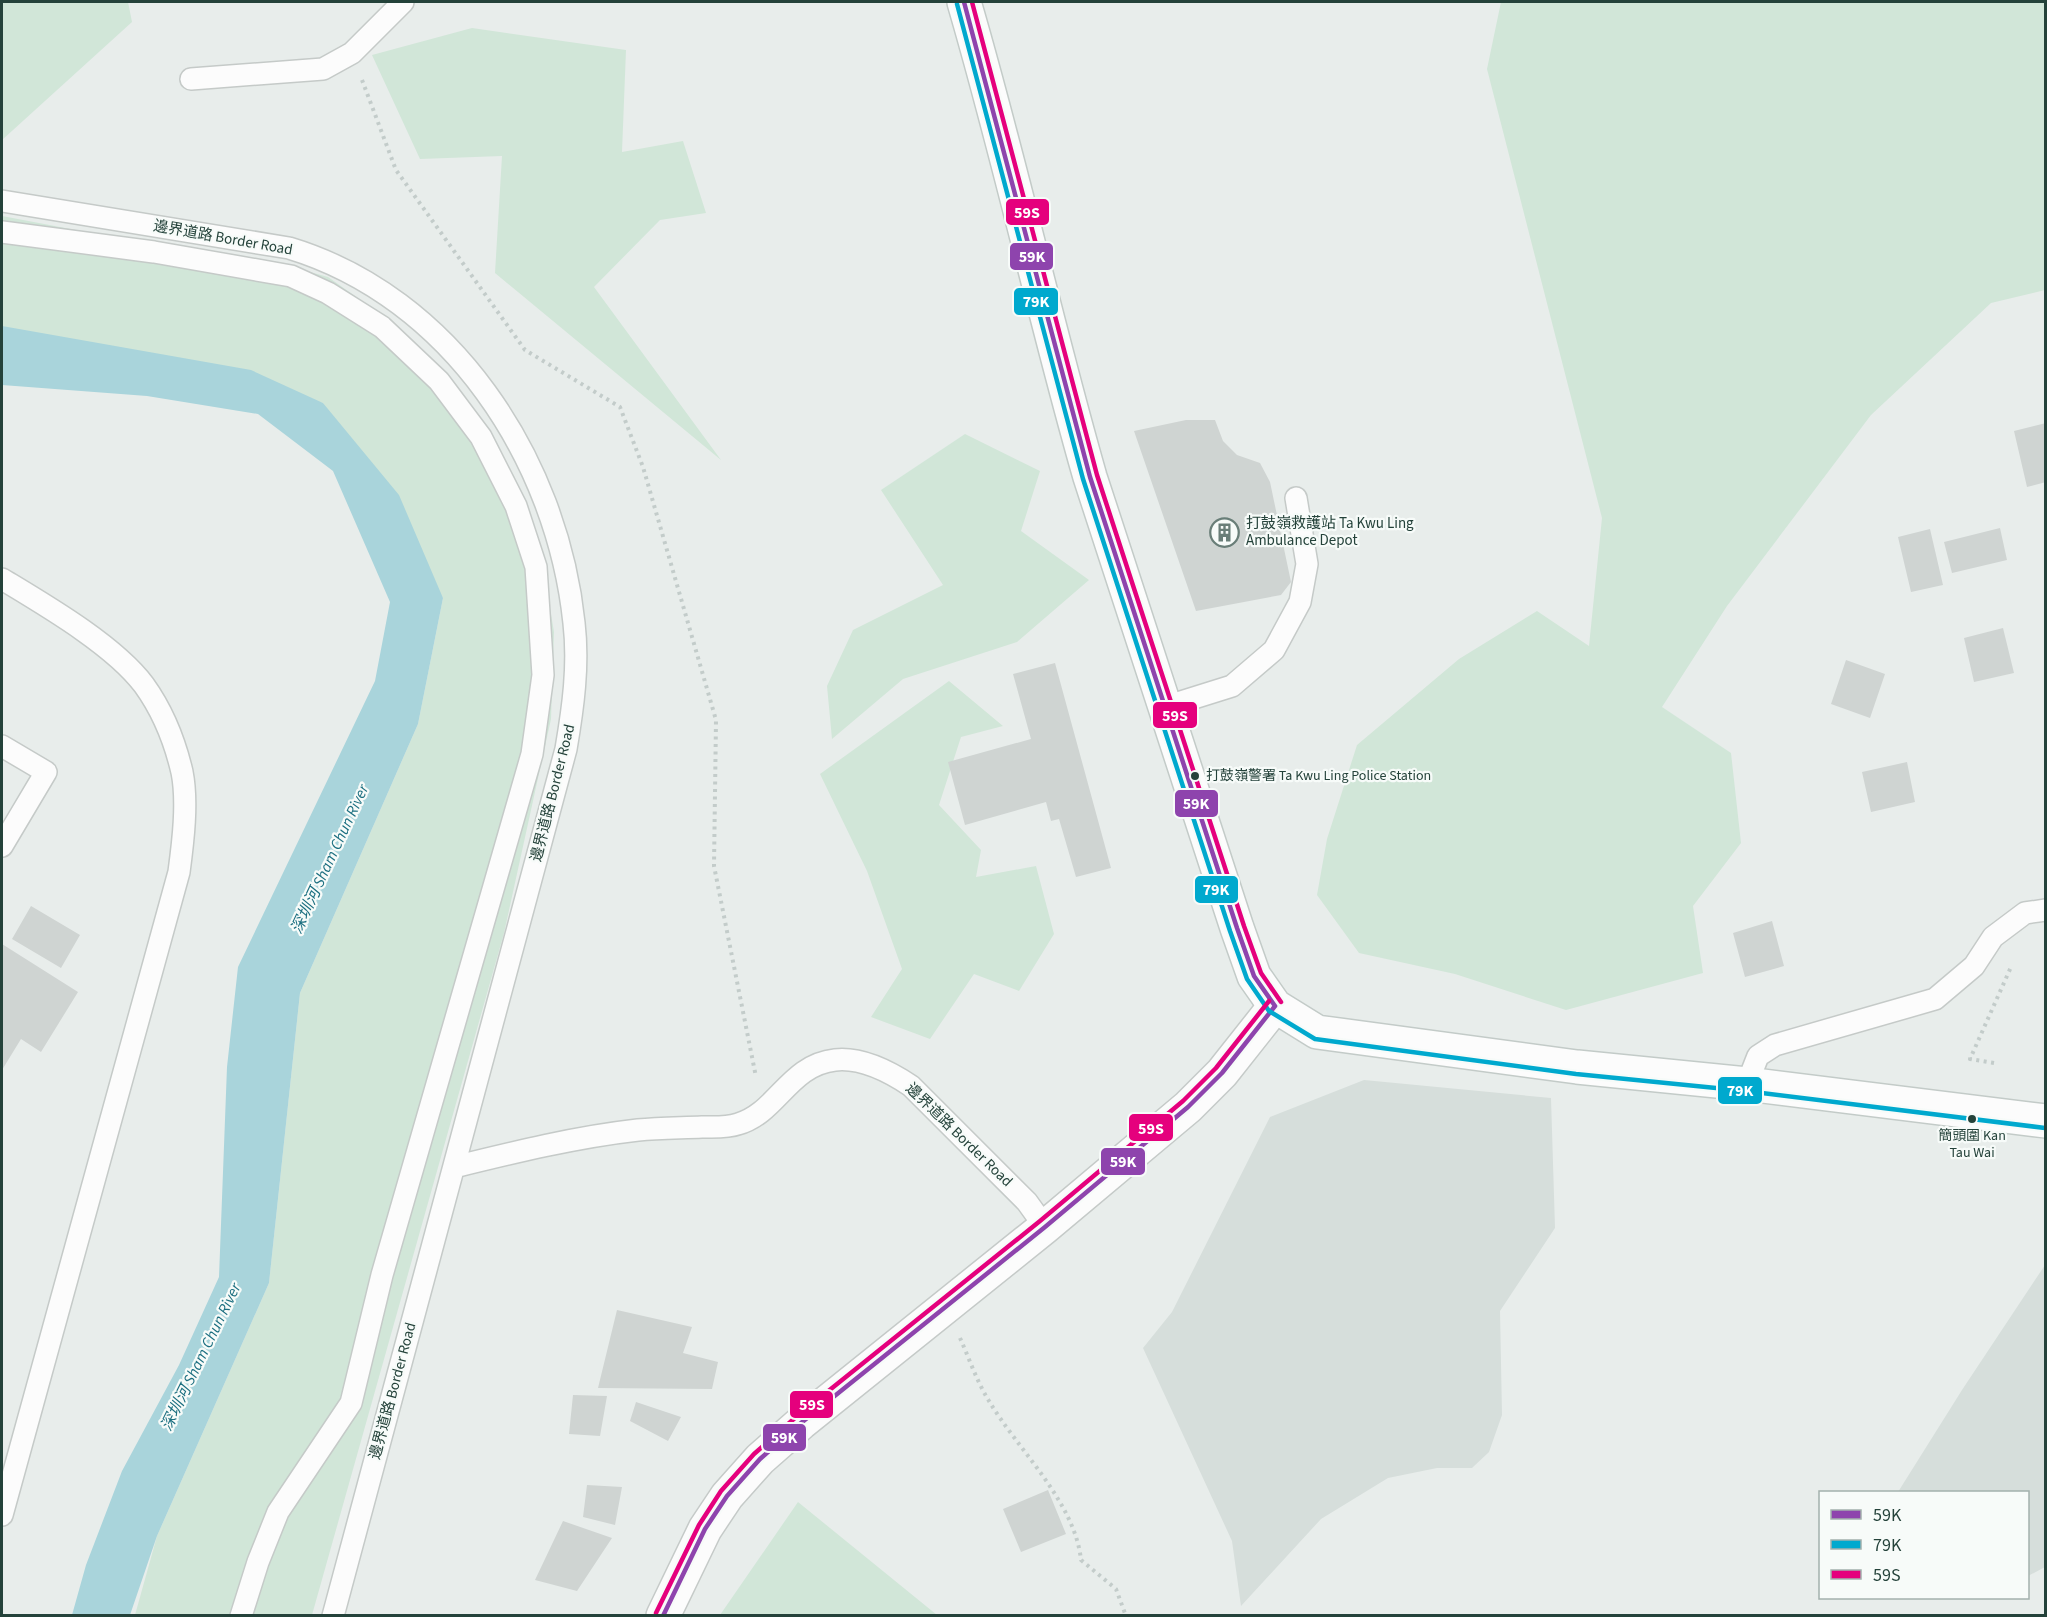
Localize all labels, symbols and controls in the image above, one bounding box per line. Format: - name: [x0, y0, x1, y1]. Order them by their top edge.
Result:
- line badge: 59S: [1005, 198, 1050, 226]
- text: 59S: [1014, 202, 1040, 224]
- street label: 邊界道路 Border Road: [152, 215, 294, 261]
- line badge: 59K: [1009, 242, 1054, 271]
- text: 59K: [1019, 246, 1046, 268]
- line badge: 79K: [1013, 287, 1059, 316]
- text: 79K: [1023, 291, 1050, 313]
- place label: 打鼓嶺救護站 Ta Kwu Ling Ambulance Depot: [1246, 513, 1414, 551]
- building icon: 打鼓嶺救護站 Ta Kwu Ling Ambulance Depot: [1209, 516, 1241, 548]
- line badge: 59S: [1152, 701, 1198, 729]
- text: 59S: [1162, 705, 1188, 727]
- street label: 邊界道路 Border Road: [526, 722, 580, 864]
- place label: 打鼓嶺警署 Ta Kwu Ling Police Station: [1206, 766, 1431, 786]
- marker: 打鼓嶺警署 Ta Kwu Ling Police Station: [1189, 770, 1201, 782]
- water label: 深圳河 Sham Chun River: [286, 779, 375, 937]
- line badge: 59K: [1174, 789, 1219, 818]
- text: 59K: [1183, 793, 1210, 815]
- line badge: 79K: [1194, 875, 1239, 904]
- text: 79K: [1203, 879, 1230, 901]
- line badge: 79K: [1717, 1076, 1763, 1105]
- street label: 邊界道路 Border Road: [901, 1078, 1017, 1192]
- text: 79K: [1727, 1080, 1754, 1102]
- line badge: 59S: [1128, 1113, 1174, 1142]
- marker: 簡頭圍 Kan Tau Wai: [1966, 1113, 1978, 1125]
- text: 59S: [1138, 1118, 1164, 1140]
- place label: 簡頭圍 Kan Tau Wai: [1938, 1126, 2006, 1163]
- line badge: 59K: [1100, 1147, 1146, 1176]
- text: 59K: [1110, 1151, 1137, 1173]
- water label: 深圳河 Sham Chun River: [156, 1278, 247, 1435]
- street label: 邊界道路 Border Road: [365, 1320, 421, 1462]
- line badge: 59S: [789, 1390, 834, 1419]
- text: 59S: [799, 1394, 825, 1416]
- line badge: 59K: [762, 1423, 807, 1452]
- text: 59K: [771, 1427, 798, 1449]
- legend: [1819, 1491, 2029, 1599]
- text: 59K: [1873, 1503, 1902, 1528]
- text: 79K: [1873, 1533, 1902, 1558]
- text: 59S: [1873, 1563, 1901, 1588]

